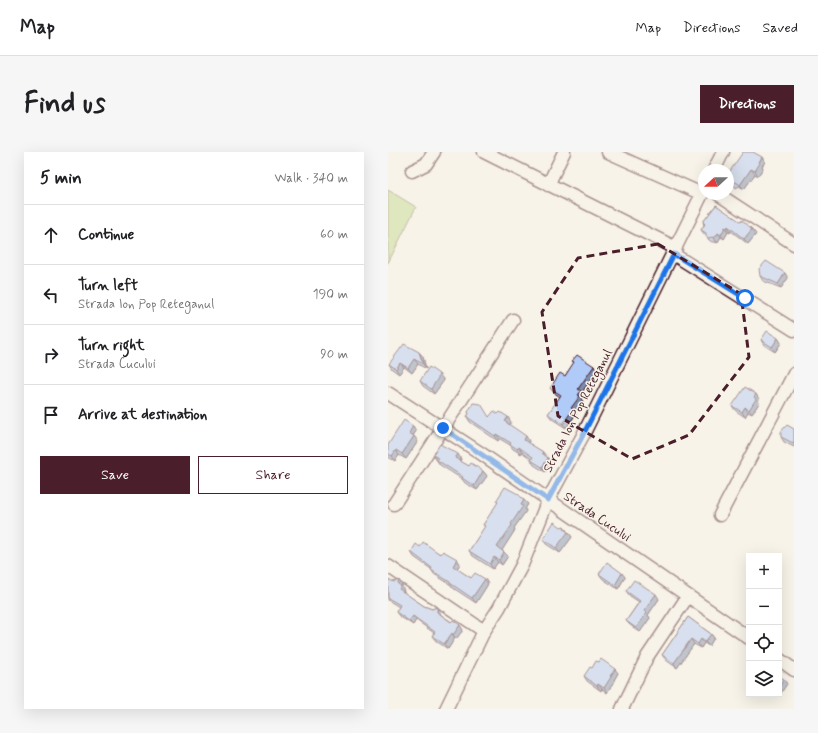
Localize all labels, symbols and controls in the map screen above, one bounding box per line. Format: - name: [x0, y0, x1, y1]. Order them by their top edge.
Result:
- text: Map: [20, 15, 55, 40]
- text: Map: [635, 19, 661, 37]
- text: Directions: [683, 19, 741, 37]
- text: Saved: [763, 19, 798, 37]
- button: Directions: [700, 85, 794, 123]
- text: Find us: [24, 86, 105, 123]
- north arrow: [698, 164, 734, 200]
- text: 5 min: [40, 167, 82, 189]
- text: Walk · 340 m: [274, 170, 348, 187]
- icon: ahead: [40, 224, 62, 246]
- text: Continue: [78, 225, 134, 245]
- text: 60 m: [320, 226, 348, 243]
- text: Turn left: [78, 276, 138, 296]
- icon: left: [40, 284, 62, 306]
- text: 190 m: [313, 286, 348, 303]
- route start: [736, 289, 754, 307]
- text: Strada Ion Pop Reteganul: [78, 296, 214, 313]
- text: Turn right: [78, 336, 145, 356]
- icon: right: [40, 344, 62, 366]
- text: 90 m: [320, 346, 348, 363]
- street label: Strada Ion Pop Reteganul: [539, 346, 617, 476]
- text: Strada Cucului: [78, 356, 156, 373]
- icon: arrive: [40, 404, 62, 426]
- text: Arrive at destination: [78, 405, 207, 425]
- route end: [434, 419, 452, 437]
- button: Save: [40, 456, 190, 494]
- button: Share: [198, 456, 348, 494]
- street label: Strada Cucului: [560, 488, 634, 546]
- map controls: [746, 553, 782, 697]
- button: +: [746, 553, 782, 589]
- button: −: [746, 589, 782, 625]
- button: locate: [746, 625, 782, 661]
- button: layers: [746, 661, 782, 697]

